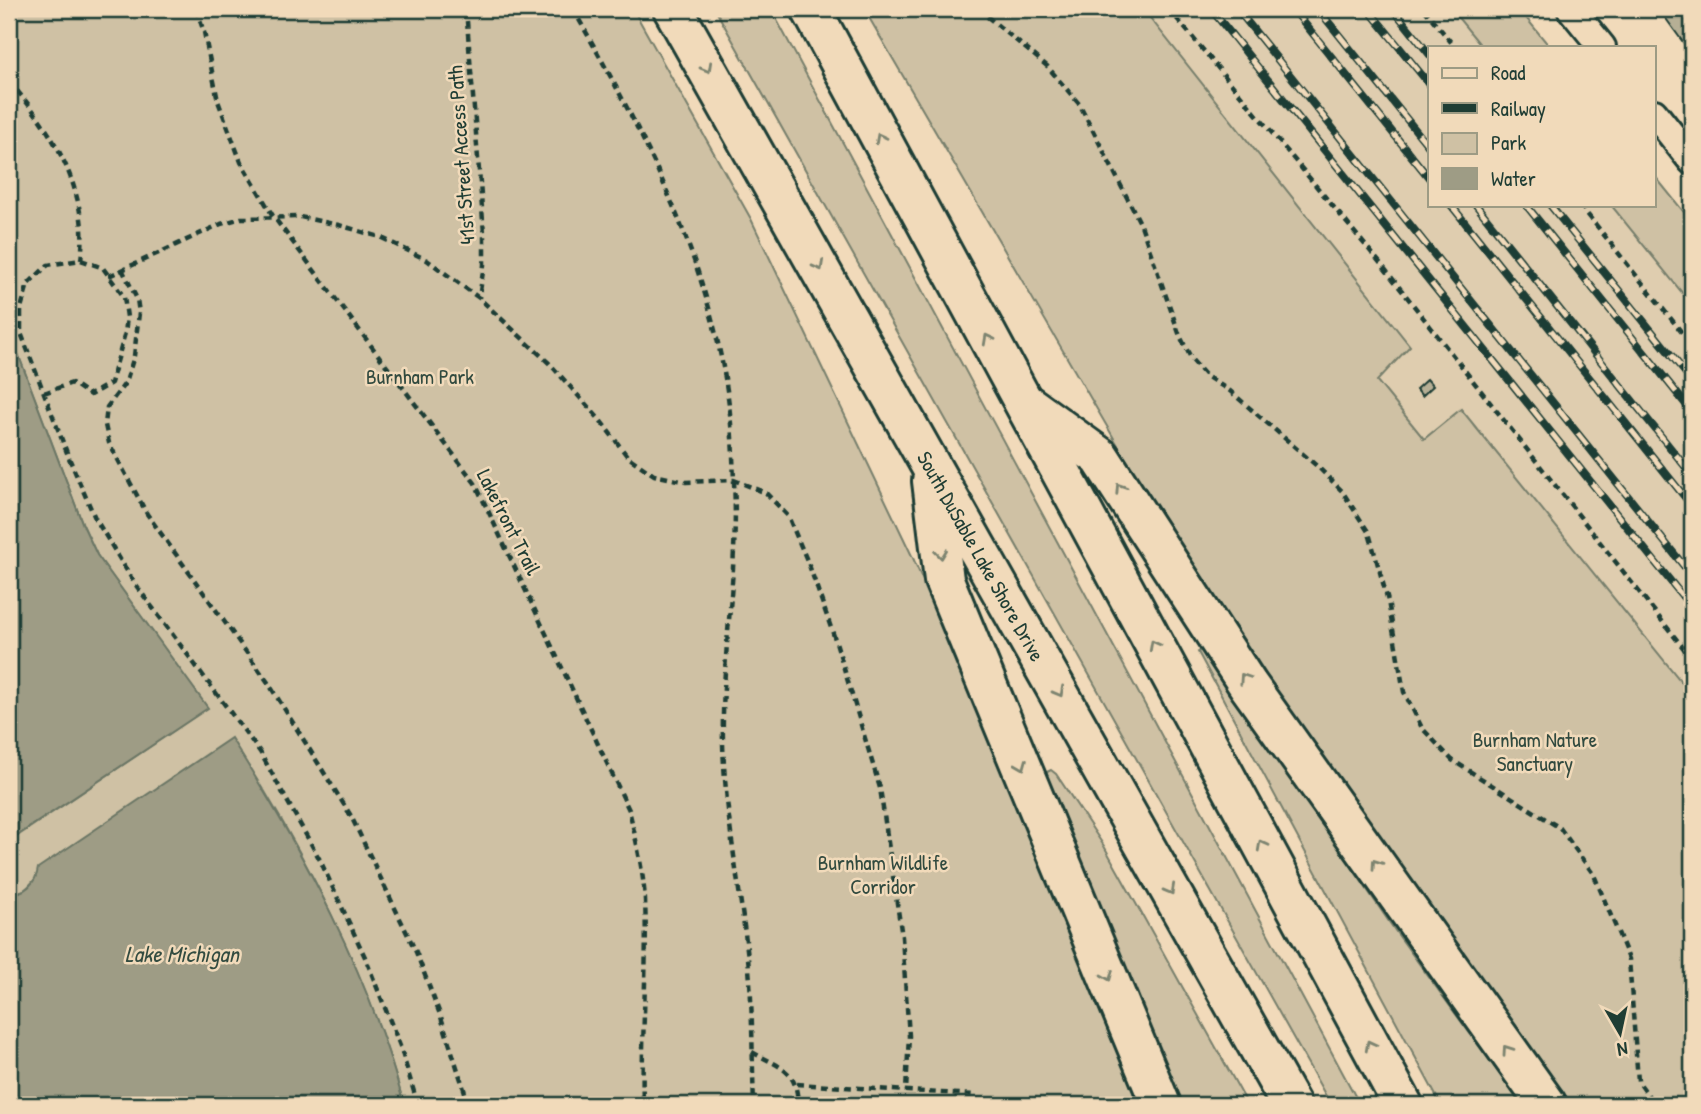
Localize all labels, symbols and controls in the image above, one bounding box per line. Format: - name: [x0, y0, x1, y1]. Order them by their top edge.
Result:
- legend: [1428, 46, 1656, 206]
- text: Road: [1491, 58, 1525, 87]
- one-way arrow: [699, 61, 712, 74]
- street label: 41st Street Access Path: [440, 64, 482, 246]
- text: Railway: [1491, 94, 1546, 123]
- text: Park: [1491, 128, 1526, 157]
- one-way arrow: [875, 133, 889, 146]
- text: Water: [1491, 164, 1536, 193]
- one-way arrow: [811, 259, 824, 272]
- one-way arrow: [983, 334, 996, 346]
- park label: Burnham Park: [366, 362, 474, 391]
- street label: South DuSable Lake Shore Drive: [911, 446, 1052, 666]
- street label: Lakefront Trail: [470, 464, 548, 580]
- one-way arrow: [1116, 483, 1128, 496]
- one-way arrow: [933, 548, 948, 560]
- one-way arrow: [1148, 640, 1162, 652]
- one-way arrow: [1240, 673, 1253, 686]
- one-way arrow: [1051, 685, 1064, 697]
- park label: Burnham Nature Sanctuary: [1473, 725, 1597, 778]
- one-way arrow: [1014, 758, 1028, 771]
- one-way arrow: [1257, 840, 1270, 852]
- park label: Burnham Wildlife Corridor: [818, 848, 948, 901]
- one-way arrow: [1372, 859, 1384, 872]
- one-way arrow: [1162, 883, 1175, 896]
- water label: Lake Michigan: [125, 938, 240, 970]
- one-way arrow: [1100, 969, 1114, 981]
- north arrow: [1586, 998, 1656, 1068]
- text: N: [1616, 1036, 1630, 1063]
- one-way arrow: [1365, 1040, 1378, 1052]
- one-way arrow: [1503, 1045, 1516, 1058]

